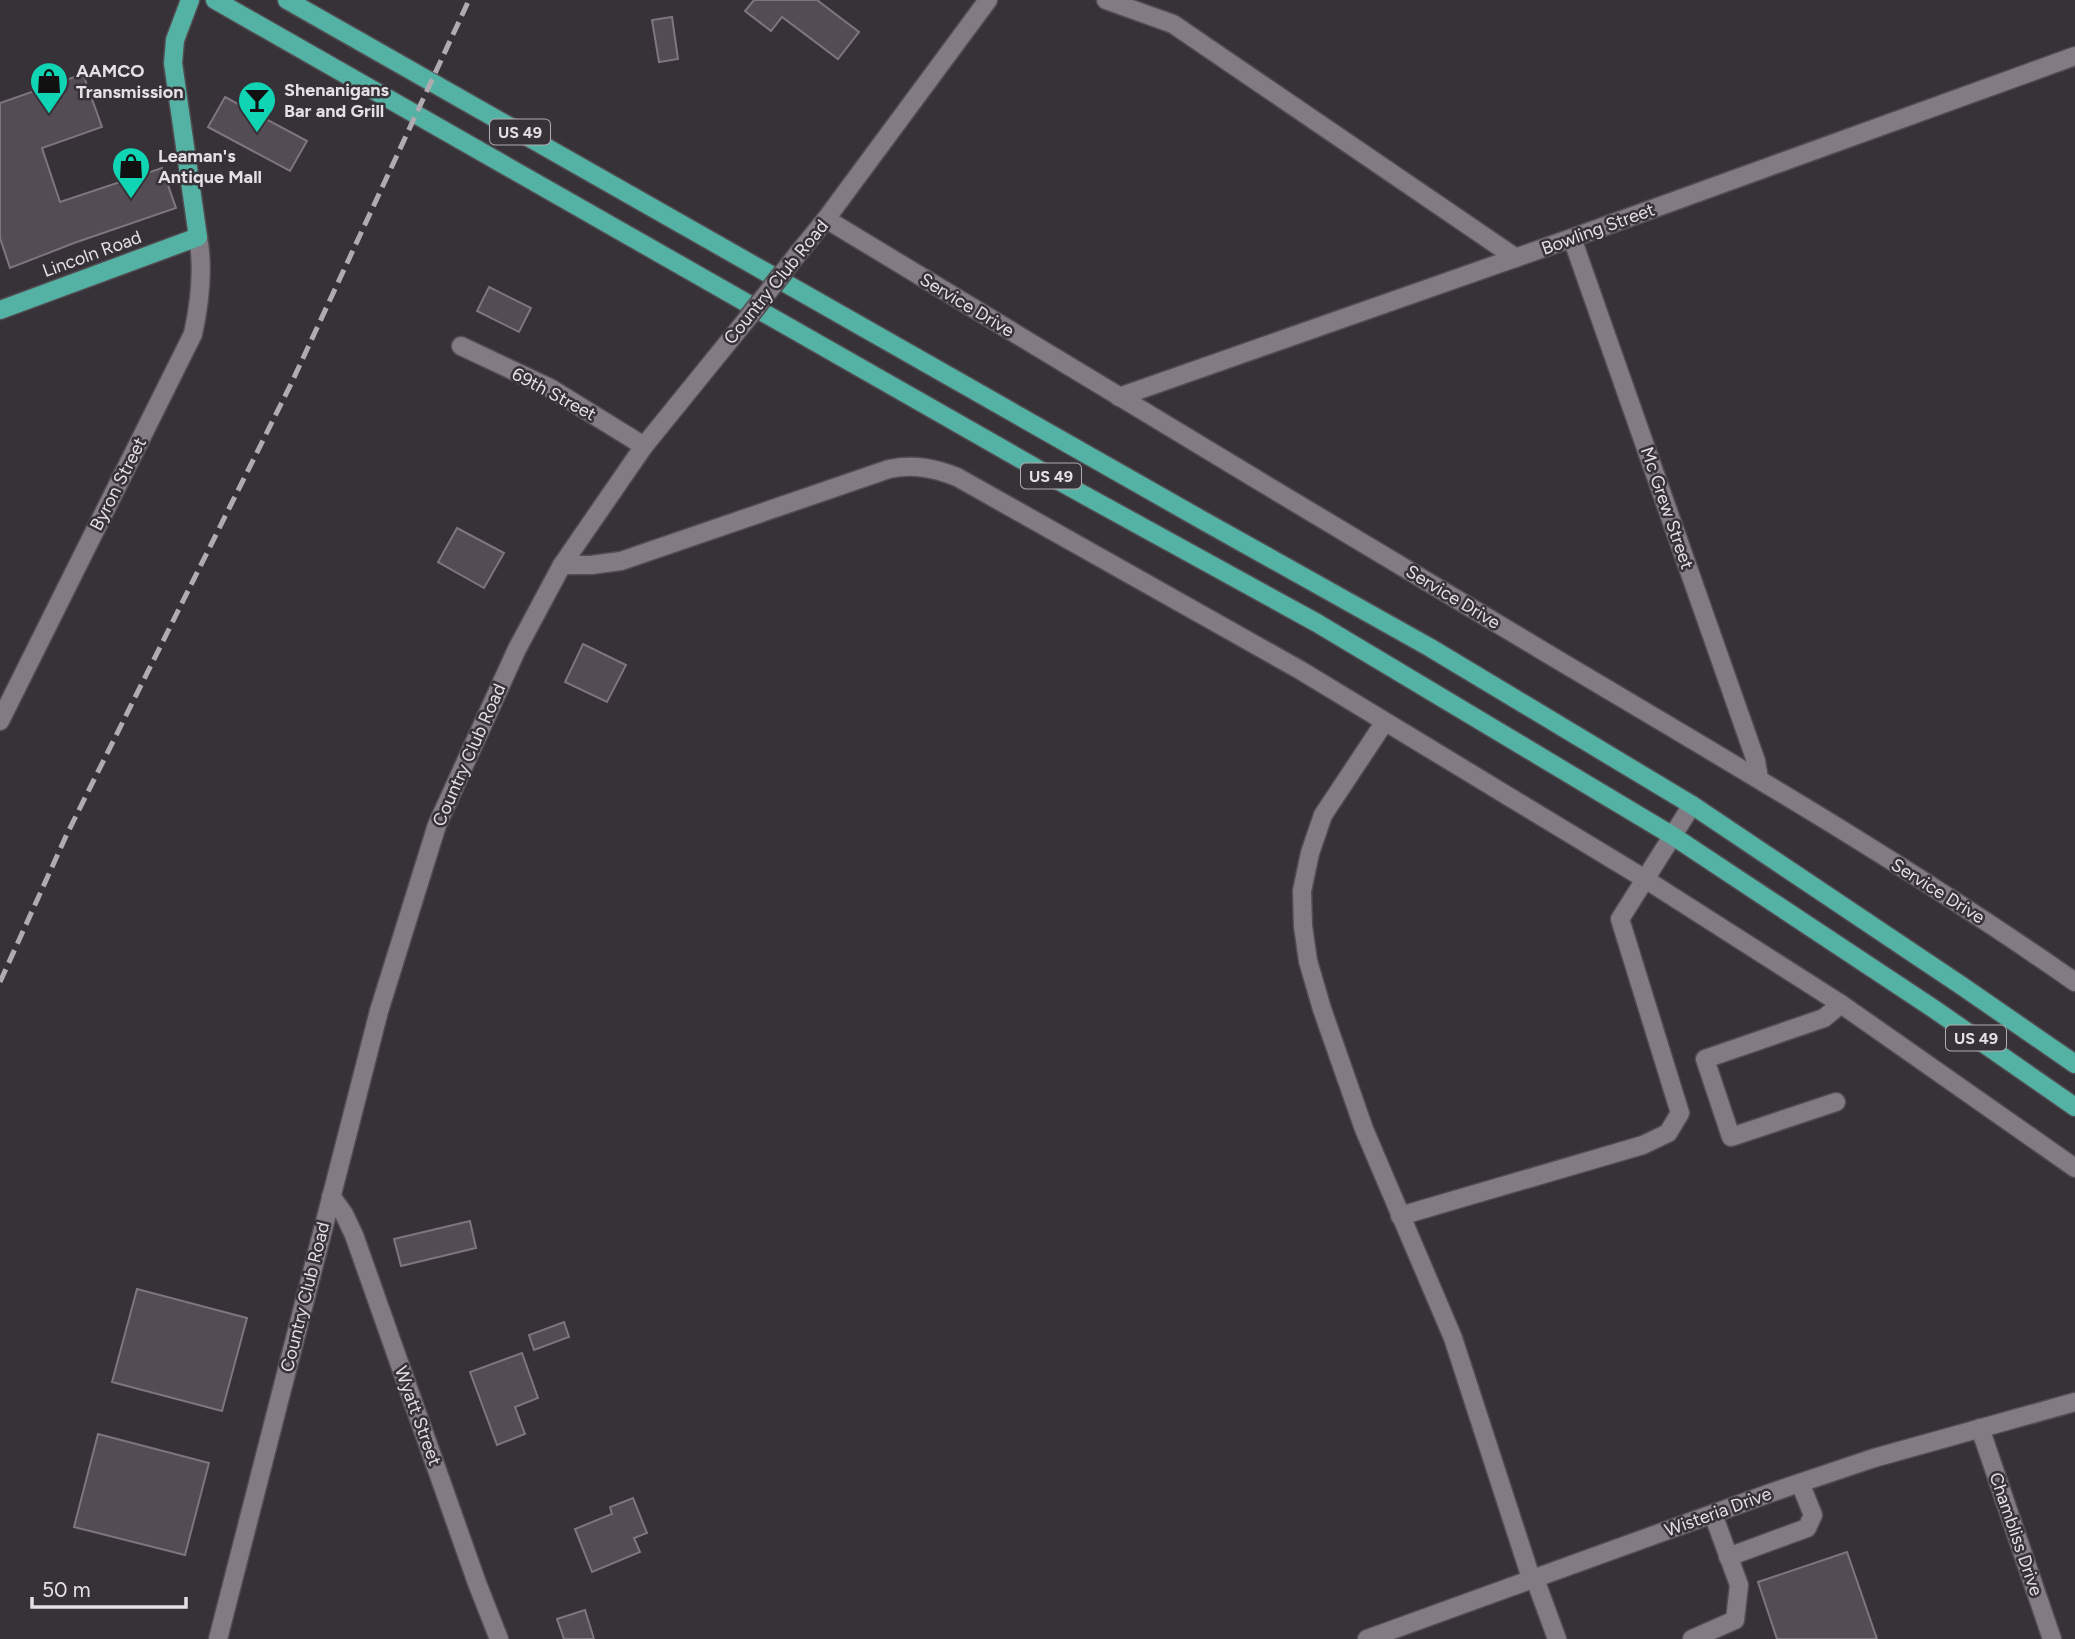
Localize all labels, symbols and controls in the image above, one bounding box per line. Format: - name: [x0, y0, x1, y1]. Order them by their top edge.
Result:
- shop icon: AAMCO Transmission: [28, 60, 70, 115]
- place label: AAMCO Transmission: [76, 60, 183, 103]
- bar icon: Shenanigans Bar and Grill: [236, 79, 278, 134]
- place label: Shenanigans Bar and Grill: [284, 79, 390, 122]
- road number: US 49: [490, 120, 550, 144]
- shop icon: Leaman's Antique Mall: [110, 145, 152, 200]
- place label: Leaman's Antique Mall: [158, 145, 262, 188]
- street label: Bowling Street: [1538, 198, 1658, 260]
- street label: Country Club Road: [719, 215, 833, 349]
- street label: Lincoln Road: [40, 226, 144, 282]
- street label: Service Drive: [916, 268, 1018, 342]
- street label: 69th Street: [508, 363, 600, 425]
- street label: Byron Street: [85, 433, 151, 534]
- street label: Mc Grew Street: [1636, 444, 1698, 572]
- road number: US 49: [1021, 463, 1081, 489]
- street label: Service Drive: [1402, 560, 1504, 634]
- street label: Country Club Road: [428, 680, 510, 830]
- street label: Service Drive: [1887, 854, 1989, 929]
- road number: US 49: [1946, 1026, 2006, 1050]
- street label: Country Club Road: [276, 1220, 334, 1374]
- street label: Wyatt Street: [390, 1363, 446, 1469]
- street label: Chambliss Drive: [1985, 1469, 2047, 1599]
- street label: Wisteria Drive: [1662, 1482, 1775, 1541]
- scale bar: [32, 1566, 186, 1610]
- text: 50 m: [42, 1577, 91, 1602]

